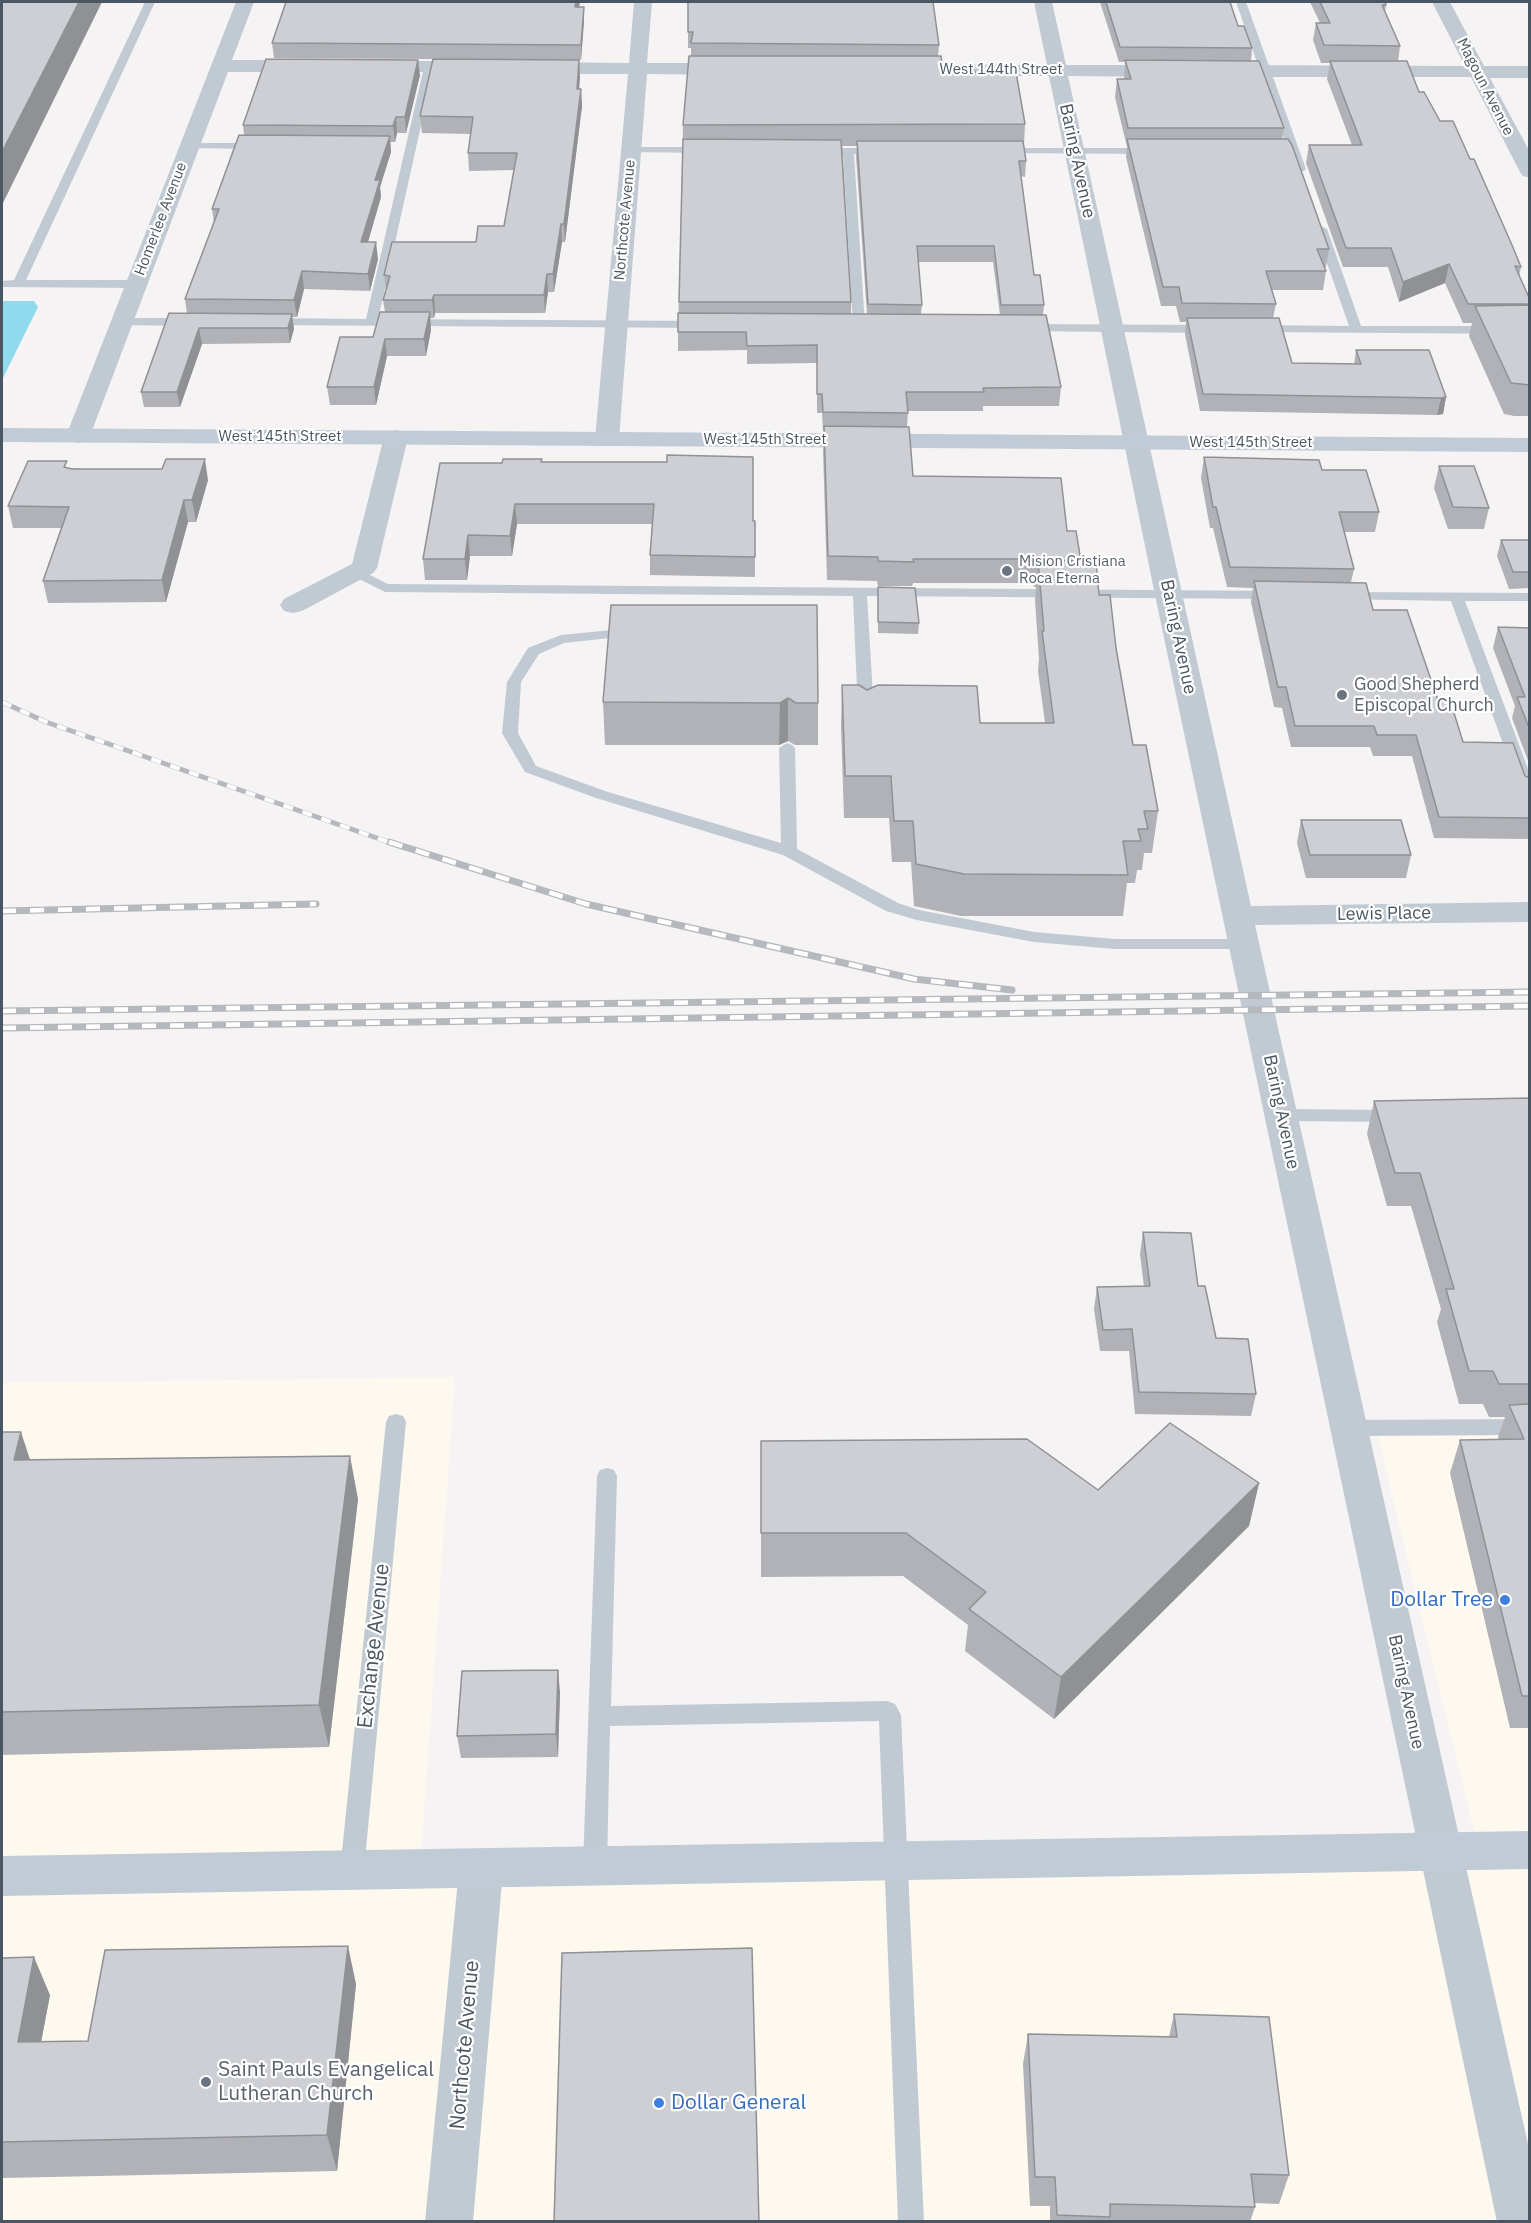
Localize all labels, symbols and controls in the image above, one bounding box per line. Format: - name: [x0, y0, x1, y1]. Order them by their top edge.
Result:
- street label: Magoun Avenue: [1453, 35, 1517, 139]
- street label: West 144th Street: [940, 61, 1062, 79]
- street label: Baring Avenue: [1054, 102, 1100, 220]
- street label: Northcote Avenue: [611, 159, 639, 281]
- street label: Homerlee Avenue: [131, 160, 191, 278]
- street label: West 145th Street: [219, 428, 341, 446]
- street label: West 145th Street: [704, 431, 826, 449]
- street label: West 145th Street: [1190, 434, 1312, 452]
- place label: Mision Cristiana Roca Eterna: [1019, 553, 1126, 588]
- marker: Mision Cristiana Roca Eterna: [1000, 564, 1014, 578]
- street label: Baring Avenue: [1155, 578, 1201, 696]
- place label: Good Shepherd Episcopal Church: [1354, 674, 1494, 716]
- marker: Good Shepherd Episcopal Church: [1335, 688, 1349, 702]
- street label: Lewis Place: [1337, 902, 1431, 926]
- street label: Baring Avenue: [1258, 1053, 1304, 1171]
- street label: Exchange Avenue: [353, 1562, 395, 1730]
- place label: Dollar Tree: [1390, 1587, 1493, 1613]
- marker: Dollar Tree: [1498, 1593, 1512, 1607]
- street label: Baring Avenue: [1383, 1633, 1429, 1751]
- street label: Northcote Avenue: [445, 1959, 485, 2131]
- place label: Saint Pauls Evangelical Lutheran Church: [218, 2057, 434, 2107]
- marker: Saint Pauls Evangelical Lutheran Church: [199, 2075, 213, 2089]
- place label: Dollar General: [671, 2090, 806, 2116]
- marker: Dollar General: [652, 2096, 666, 2110]

